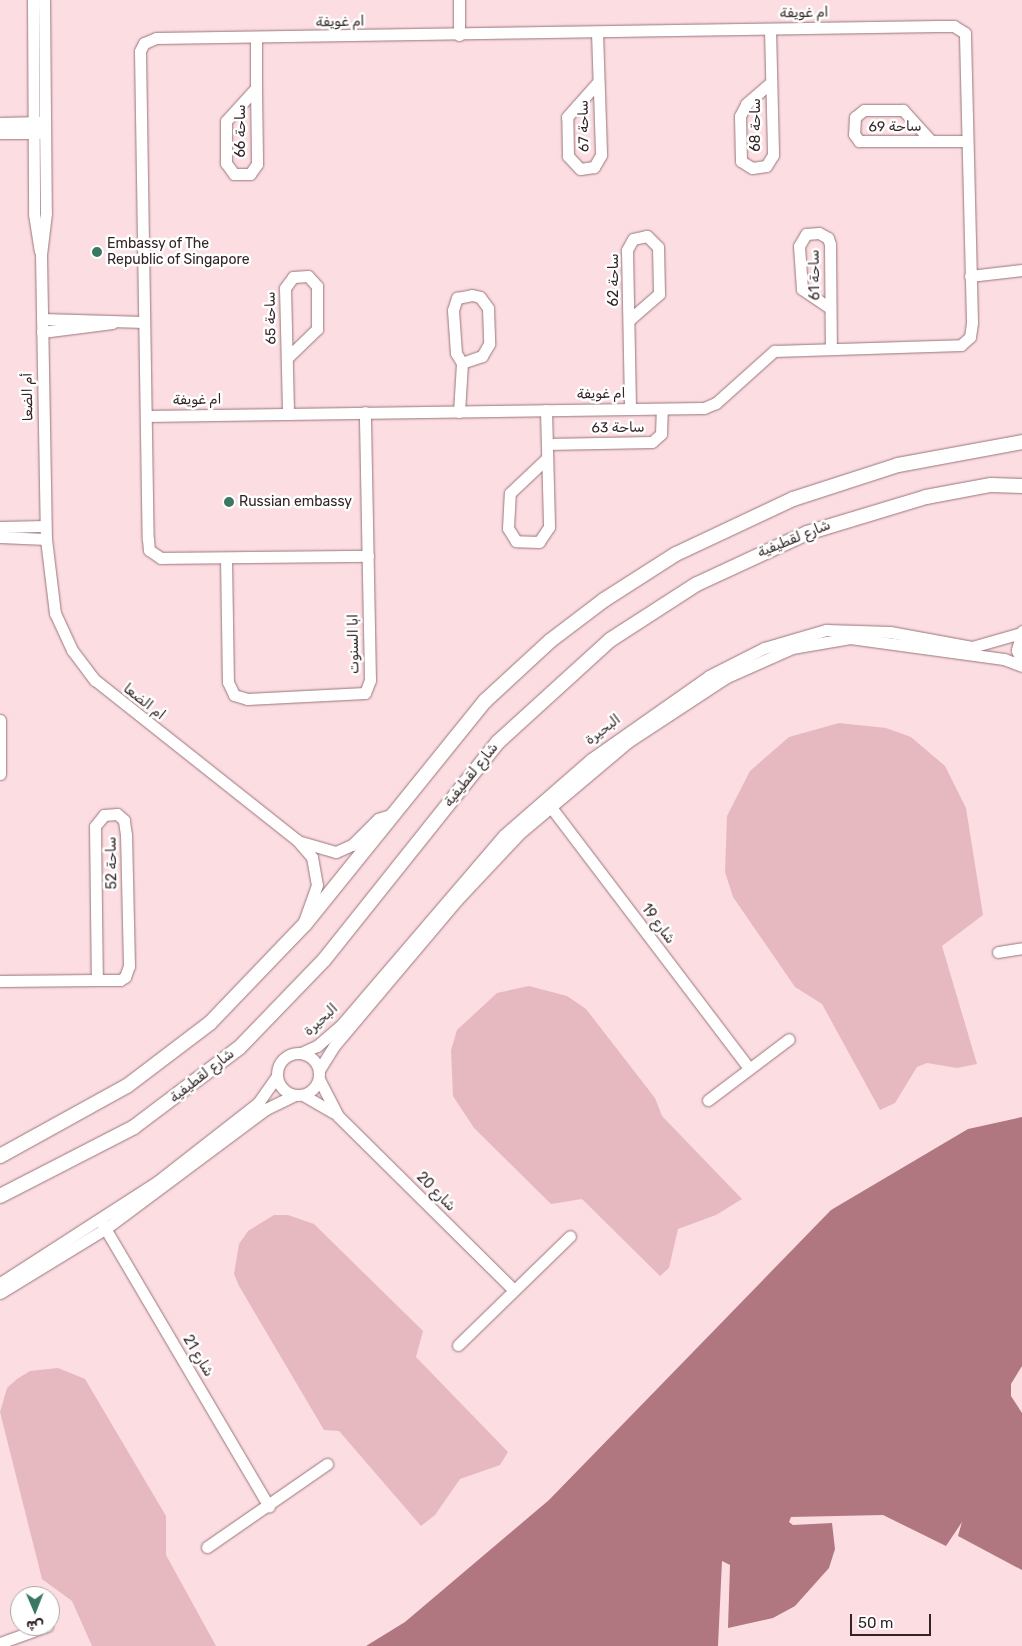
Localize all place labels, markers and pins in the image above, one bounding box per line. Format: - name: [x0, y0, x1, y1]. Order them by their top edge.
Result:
- place label: Embassy of The Republic of Singapore: [107, 236, 250, 268]
- marker: Embassy of The Republic of Singapore: [91, 246, 103, 258]
- place label: Russian embassy: [239, 494, 352, 510]
- marker: Russian embassy: [223, 496, 235, 508]

